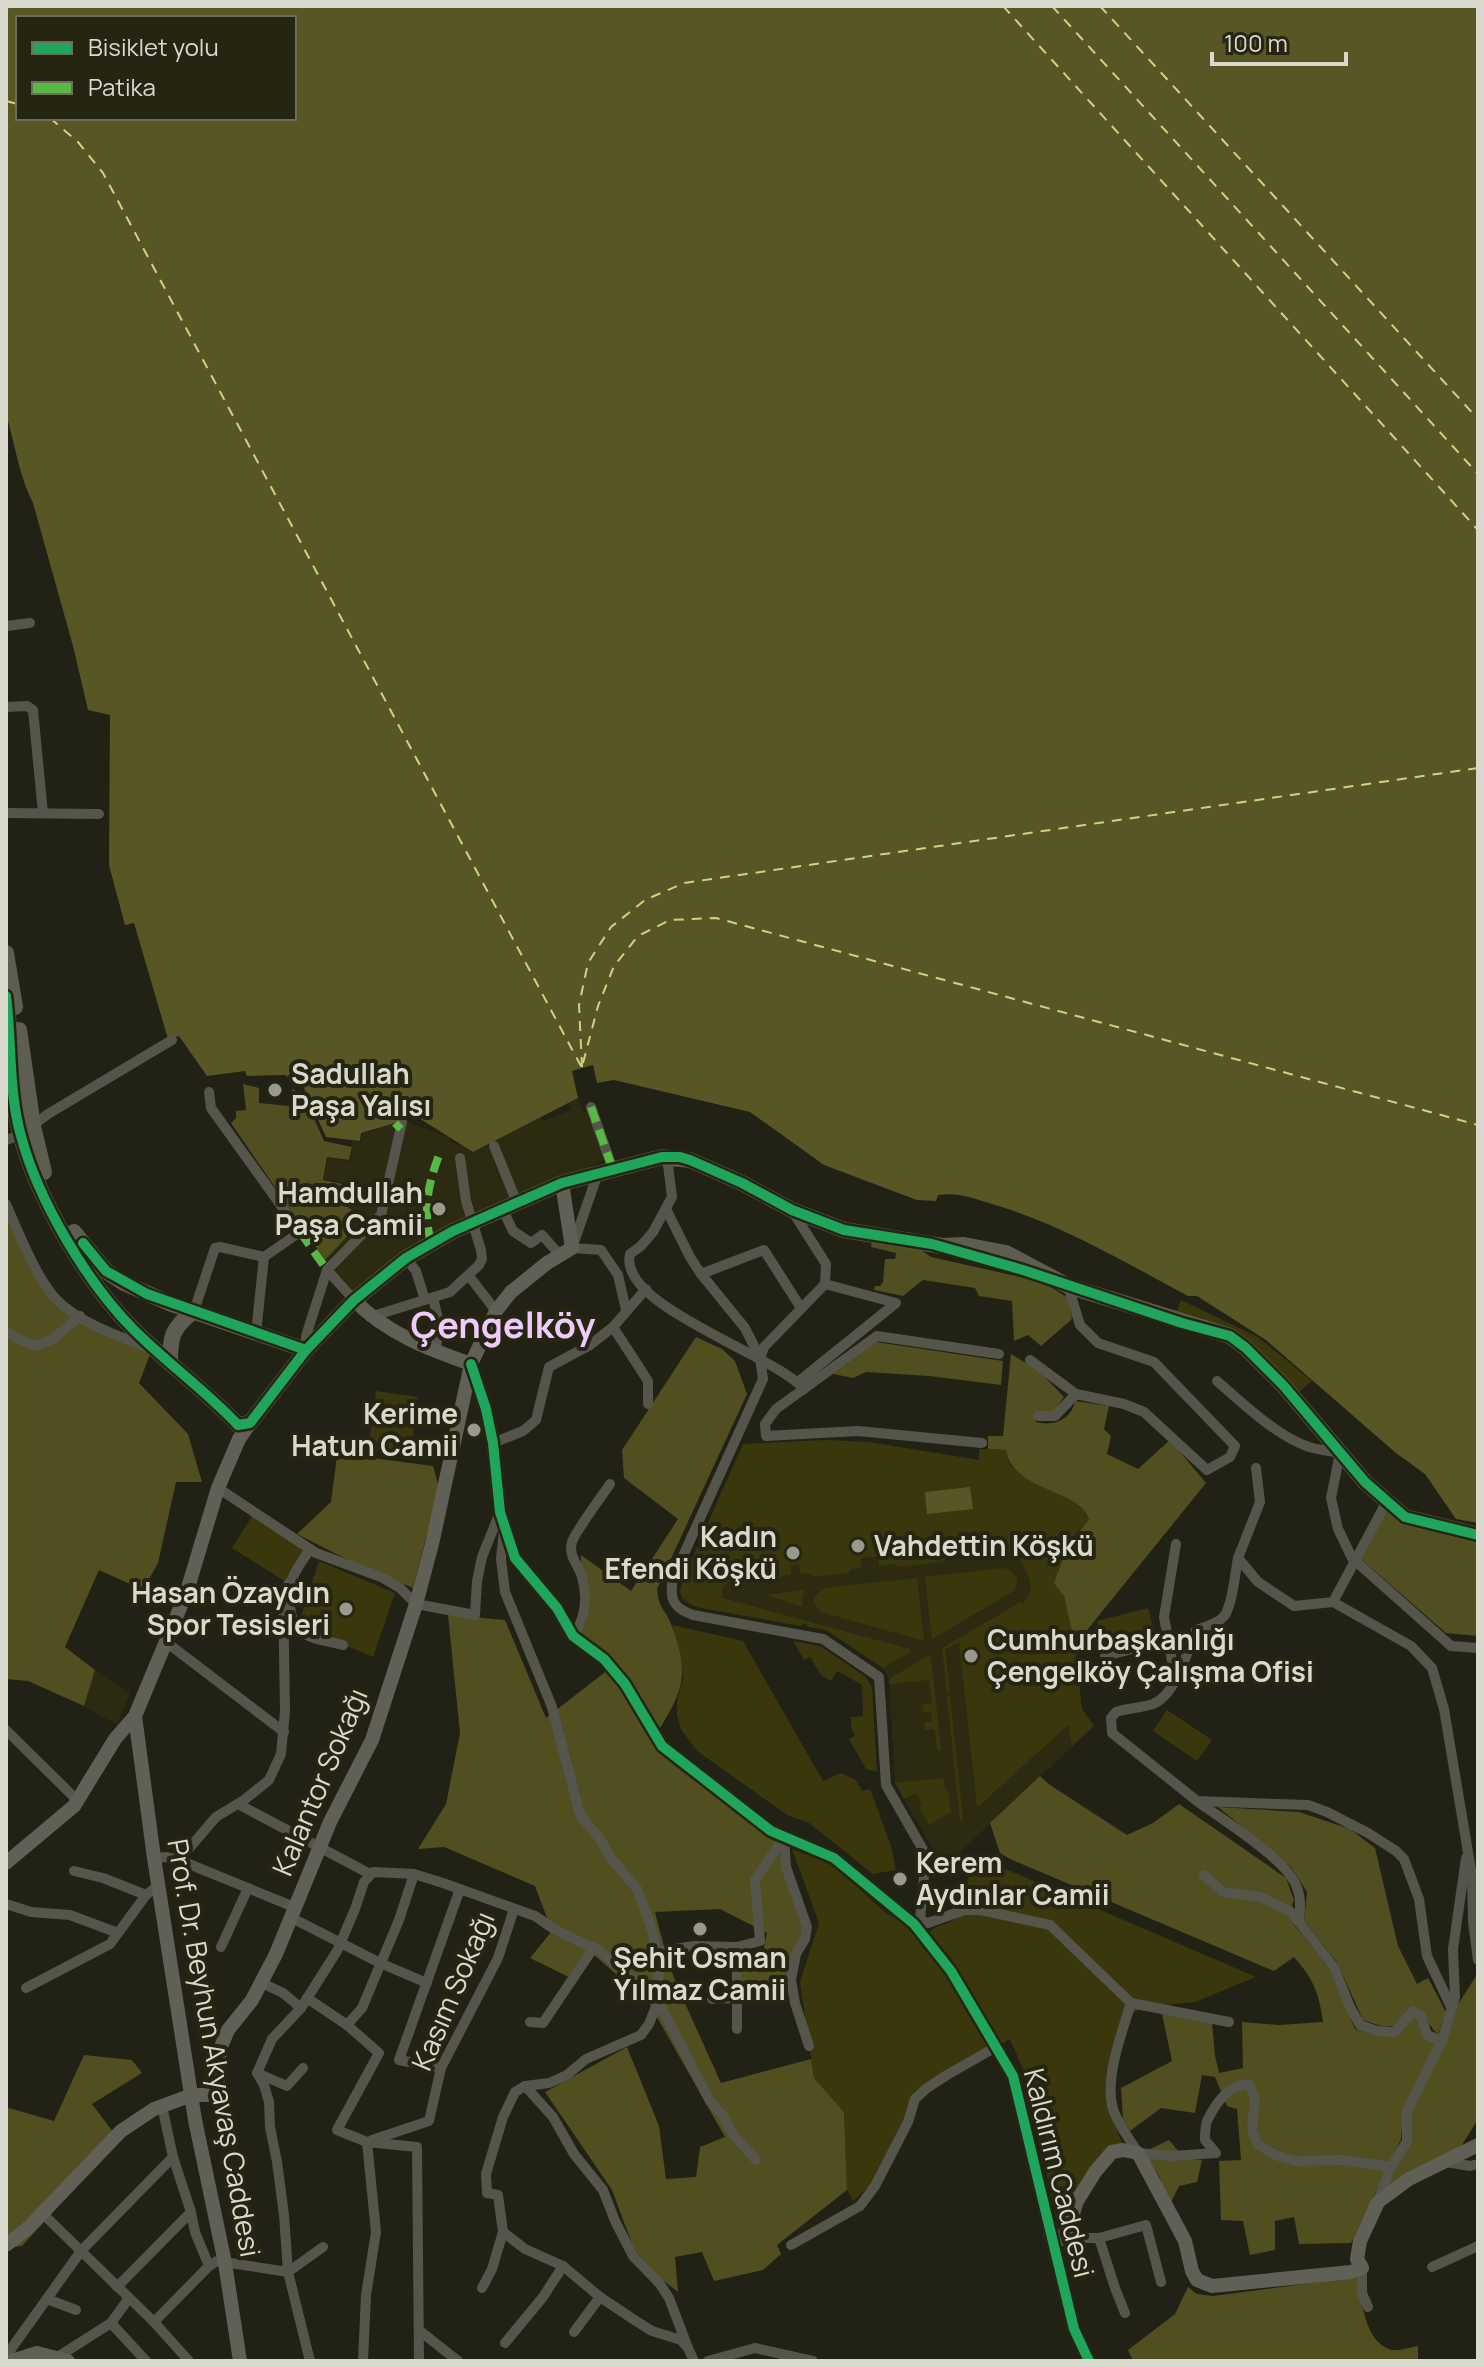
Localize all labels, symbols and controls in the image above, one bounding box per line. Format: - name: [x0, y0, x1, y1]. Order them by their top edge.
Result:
- legend: [16, 16, 296, 120]
- scale bar: [1212, 16, 1346, 66]
- text: 100 m: [1224, 26, 1288, 59]
- text: Bisiklet yolu: [88, 30, 219, 63]
- text: Patika: [88, 70, 156, 103]
- place label: Sadullah Paşa Yalısı: [291, 1054, 431, 1124]
- marker: Sadullah Paşa Yalısı: [266, 1081, 284, 1099]
- place label: Hamdullah Paşa Camii: [275, 1173, 423, 1243]
- marker: Hamdullah Paşa Camii: [430, 1200, 448, 1218]
- district label: Çengelköy: [411, 1300, 595, 1349]
- place label: Kerime Hatun Camii: [291, 1394, 458, 1464]
- marker: Kerime Hatun Camii: [465, 1421, 483, 1439]
- place label: Kadın Efendi Köşkü: [604, 1517, 777, 1587]
- place label: Vahdettin Köşkü: [874, 1526, 1094, 1564]
- marker: Vahdettin Köşkü: [849, 1537, 867, 1555]
- marker: Kadın Efendi Köşkü: [784, 1544, 802, 1562]
- place label: Hasan Özaydın Spor Tesisleri: [131, 1573, 330, 1643]
- marker: Hasan Özaydın Spor Tesisleri: [337, 1600, 355, 1618]
- place label: Cumhurbaşkanlığı Çengelköy Çalışma Ofisi: [987, 1620, 1314, 1690]
- marker: Cumhurbaşkanlığı Çengelköy Çalışma Ofisi: [962, 1647, 980, 1665]
- street label: Kalantor Sokağı: [262, 1682, 376, 1881]
- street label: Prof. Dr. Beyhun Akyavaş Caddesi: [159, 1836, 270, 2260]
- place label: Kerem Aydınlar Camii: [916, 1843, 1110, 1913]
- marker: Kerem Aydınlar Camii: [891, 1870, 909, 1888]
- street label: Kasım Sokağı: [402, 1905, 503, 2076]
- marker: Şehit Osman Yılmaz Camii: [691, 1920, 709, 1938]
- place label: Şehit Osman Yılmaz Camii: [613, 1938, 787, 2008]
- street label: Kaldırım Caddesi: [1016, 2064, 1104, 2281]

